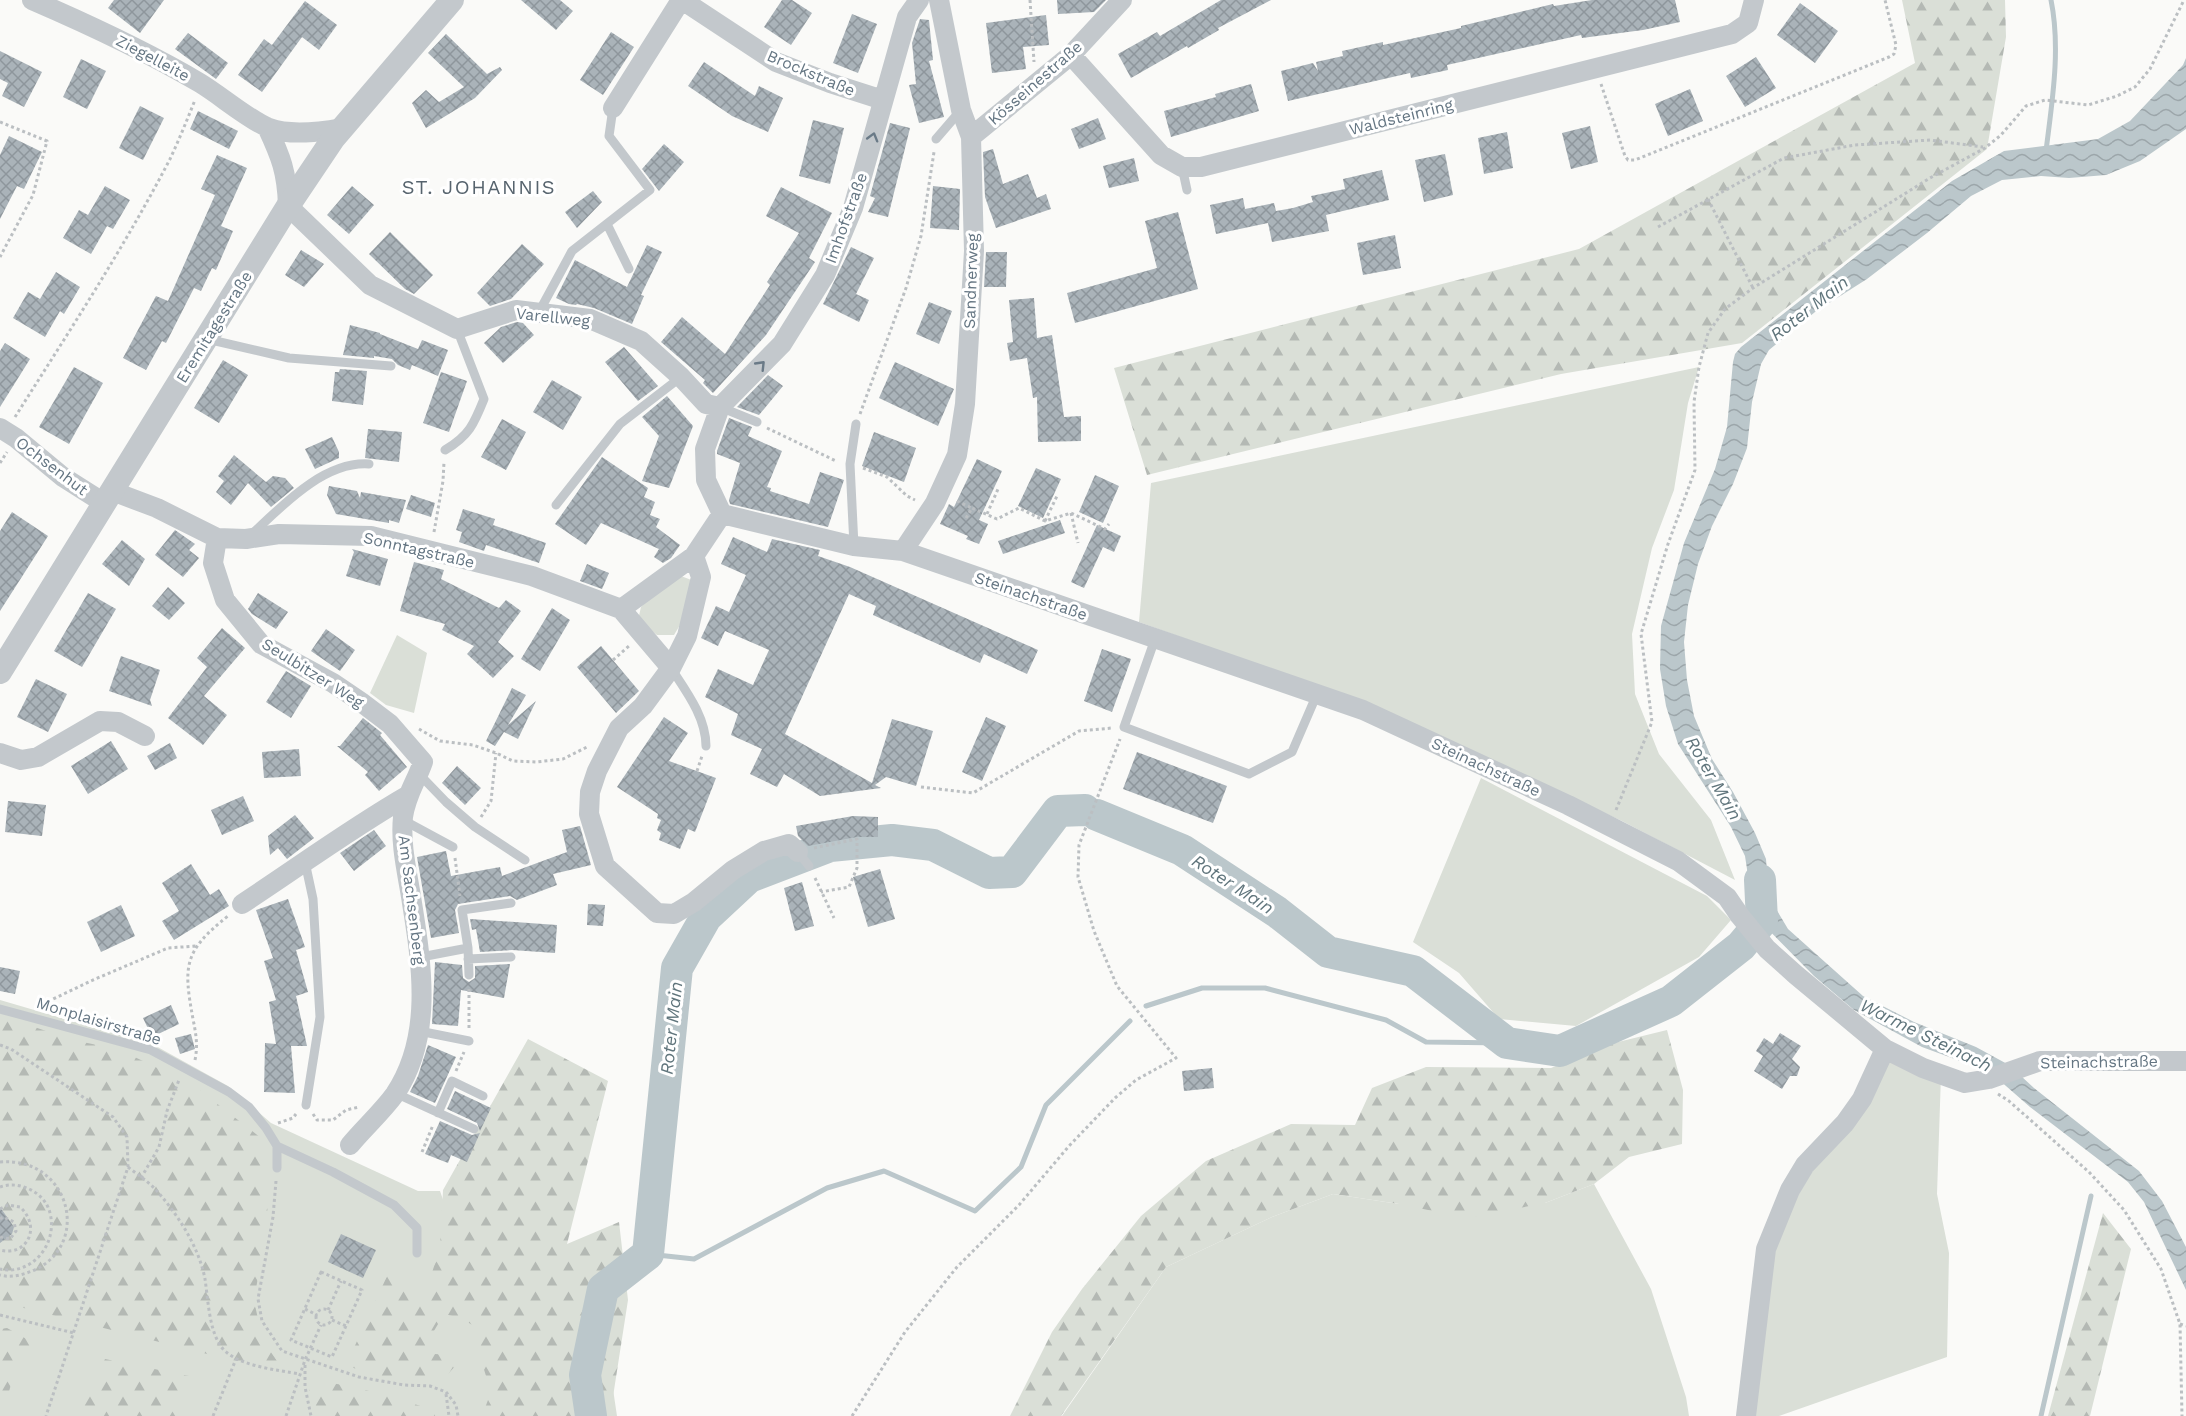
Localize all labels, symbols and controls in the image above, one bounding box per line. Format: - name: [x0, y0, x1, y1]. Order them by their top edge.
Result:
- street label: Ziegelleite: [113, 31, 193, 85]
- street label: Kösseinestraße: [984, 37, 1086, 129]
- street label: Brockstraße: [764, 46, 858, 100]
- street label: Waldsteinring: [1347, 95, 1455, 139]
- one-way arrow: [866, 132, 878, 142]
- street label: Imhofstraße: [821, 170, 871, 266]
- district label: ST. JOHANNIS: [402, 175, 556, 199]
- street label: Sandnerweg: [960, 232, 982, 329]
- street label: Eremitagestraße: [172, 268, 256, 386]
- water label: Roter Main: [1766, 271, 1852, 345]
- street label: Varellweg: [515, 304, 591, 330]
- one-way arrow: [754, 362, 765, 372]
- street label: Ochsenhut: [12, 433, 92, 499]
- street label: Sonntagstraße: [362, 528, 476, 572]
- street label: Steinachstraße: [972, 568, 1090, 624]
- street label: Seulbitzer Weg: [258, 634, 368, 712]
- water label: Roter Main: [1682, 732, 1746, 824]
- street label: Steinachstraße: [1429, 733, 1543, 801]
- street label: Am Sachsenberg: [395, 834, 429, 967]
- water label: Roter Main: [1188, 850, 1278, 918]
- water label: Roter Main: [656, 981, 686, 1075]
- street label: Monplaisirstraße: [34, 993, 164, 1049]
- water label: Warme Steinach: [1857, 994, 1995, 1076]
- street label: Steinachstraße: [2040, 1051, 2158, 1073]

